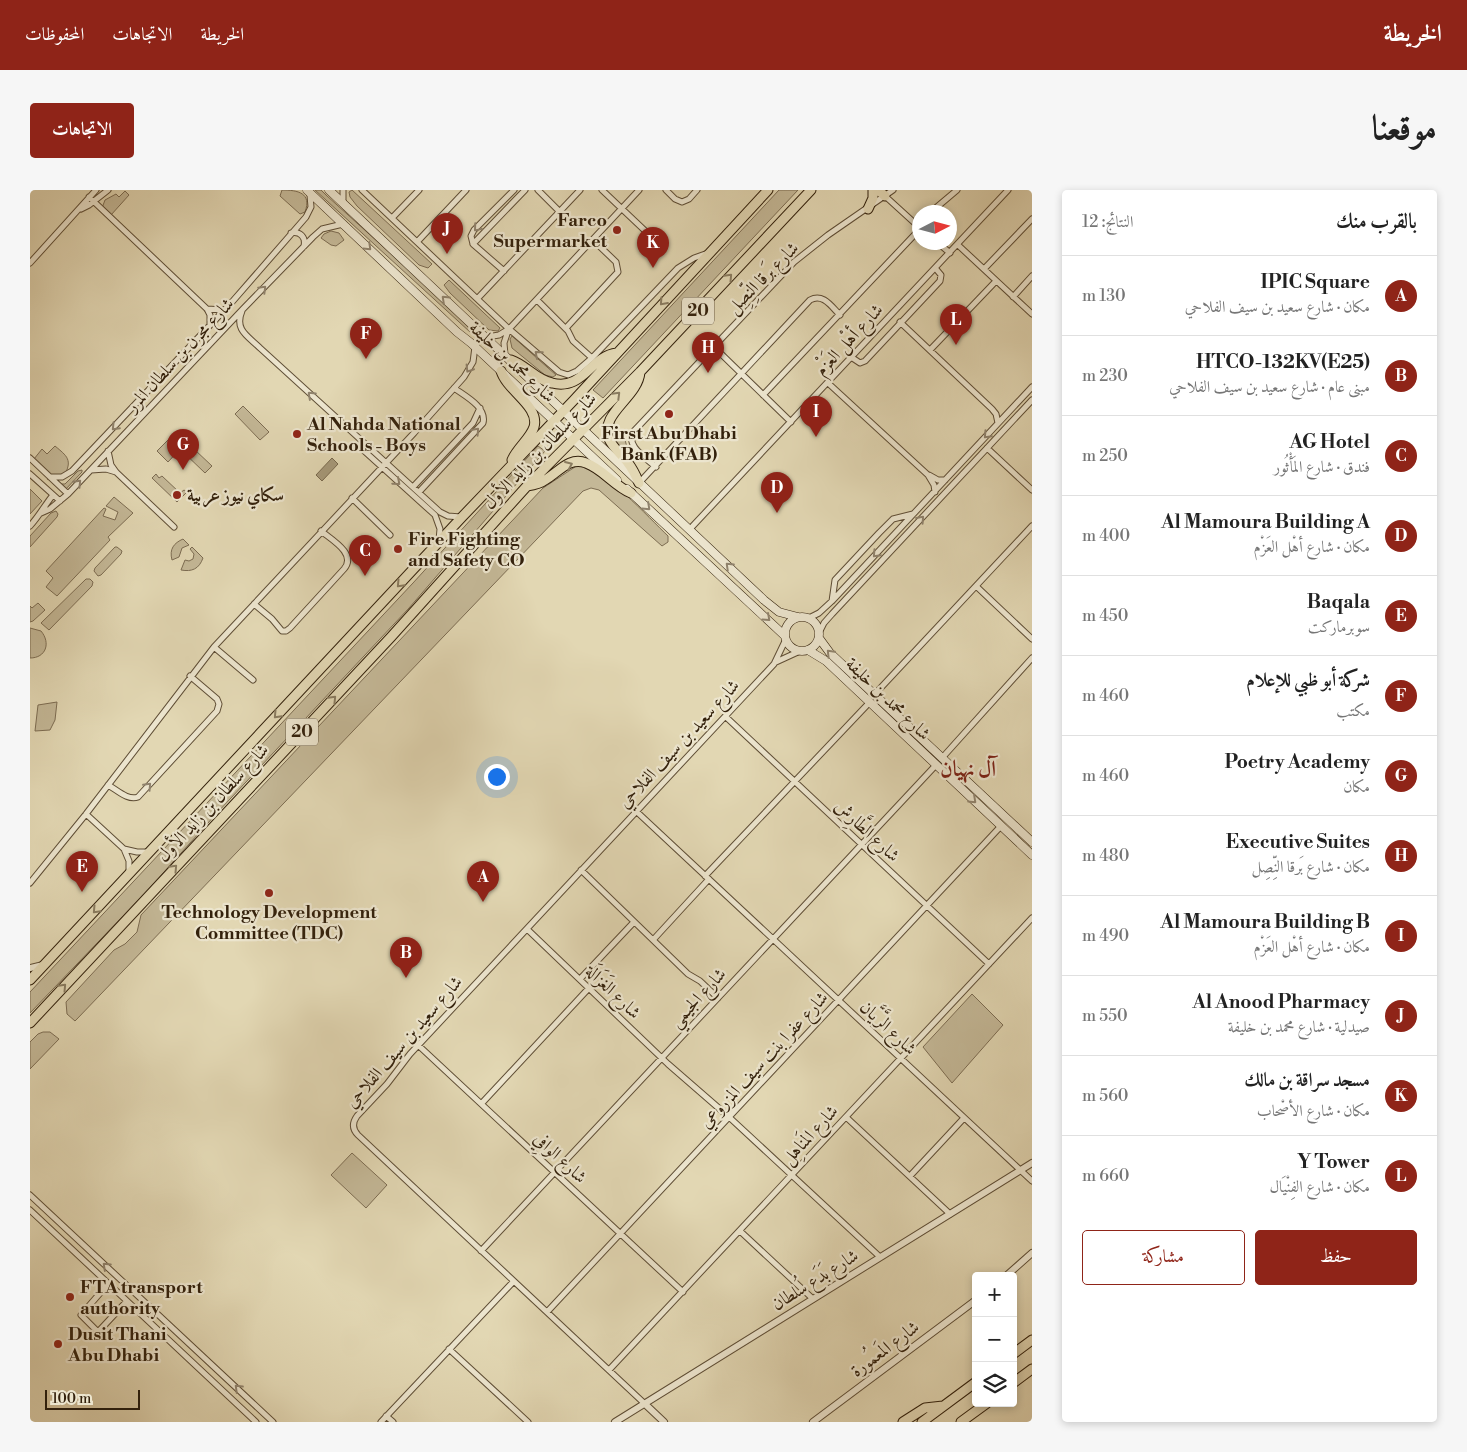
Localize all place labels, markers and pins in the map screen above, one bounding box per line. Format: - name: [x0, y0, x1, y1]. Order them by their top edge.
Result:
- place label: Farco Supermarket: [493, 209, 608, 253]
- pin: J: [431, 213, 463, 254]
- marker: Farco Supermarket: [611, 224, 623, 236]
- pin: K: [637, 227, 669, 268]
- pin: L: [940, 304, 972, 345]
- pin: F: [350, 318, 382, 359]
- pin: H: [692, 332, 724, 373]
- pin: I: [800, 396, 832, 437]
- marker: First Abu Dhabi Bank (FAB): [663, 408, 675, 420]
- place label: Al Nahda National Schools - Boys: [306, 413, 461, 457]
- place label: First Abu Dhabi Bank (FAB): [601, 422, 737, 466]
- marker: Al Nahda National Schools - Boys: [291, 428, 303, 440]
- pin: G: [167, 429, 199, 470]
- pin: D: [761, 472, 793, 513]
- place label: سكاي نيوز عربية: [187, 484, 284, 510]
- marker: سكاي نيوز عربية: [171, 489, 183, 501]
- place label: Fire Fighting and Safety CO: [408, 528, 525, 572]
- pin: C: [349, 535, 381, 576]
- marker: Fire Fighting and Safety CO: [392, 543, 404, 555]
- pin: E: [66, 851, 98, 892]
- pin: A: [467, 861, 499, 902]
- marker: Technology Development Committee (TDC): [263, 887, 275, 899]
- place label: Technology Development Committee (TDC): [161, 901, 377, 945]
- pin: B: [390, 937, 422, 978]
- place label: FTA transport authority: [80, 1276, 203, 1320]
- marker: FTA transport authority: [64, 1291, 76, 1303]
- place label: Dusit Thani Abu Dhabi: [67, 1323, 167, 1367]
- marker: Dusit Thani Abu Dhabi: [52, 1338, 64, 1350]

